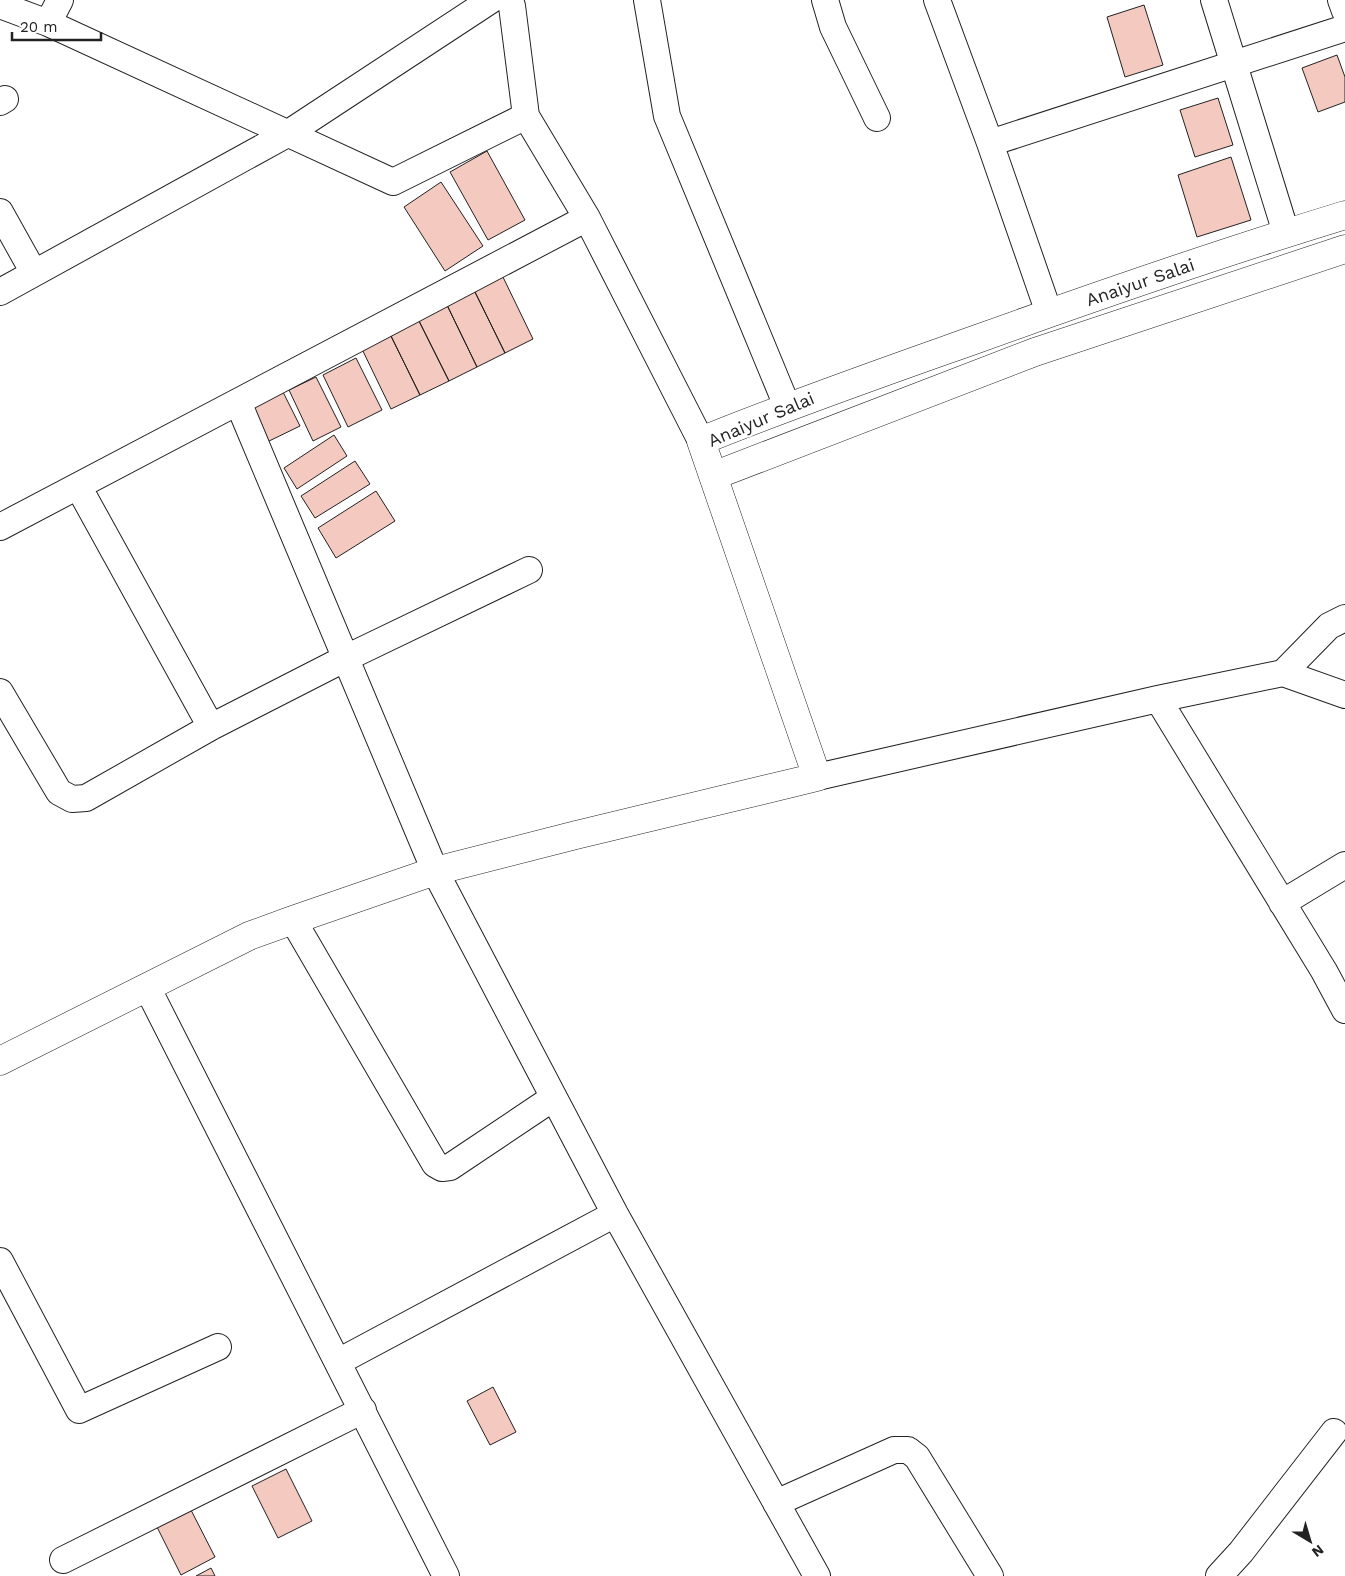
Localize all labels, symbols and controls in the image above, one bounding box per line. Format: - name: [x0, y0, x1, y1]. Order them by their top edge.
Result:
- scale bar: [12, 10, 101, 42]
- text: 20 m: [20, 18, 58, 36]
- street label: Anaiyur Salai: [1083, 254, 1197, 310]
- street label: Anaiyur Salai: [705, 387, 817, 451]
- north arrow: [1285, 1516, 1335, 1566]
- text: N: [1309, 1542, 1327, 1561]

